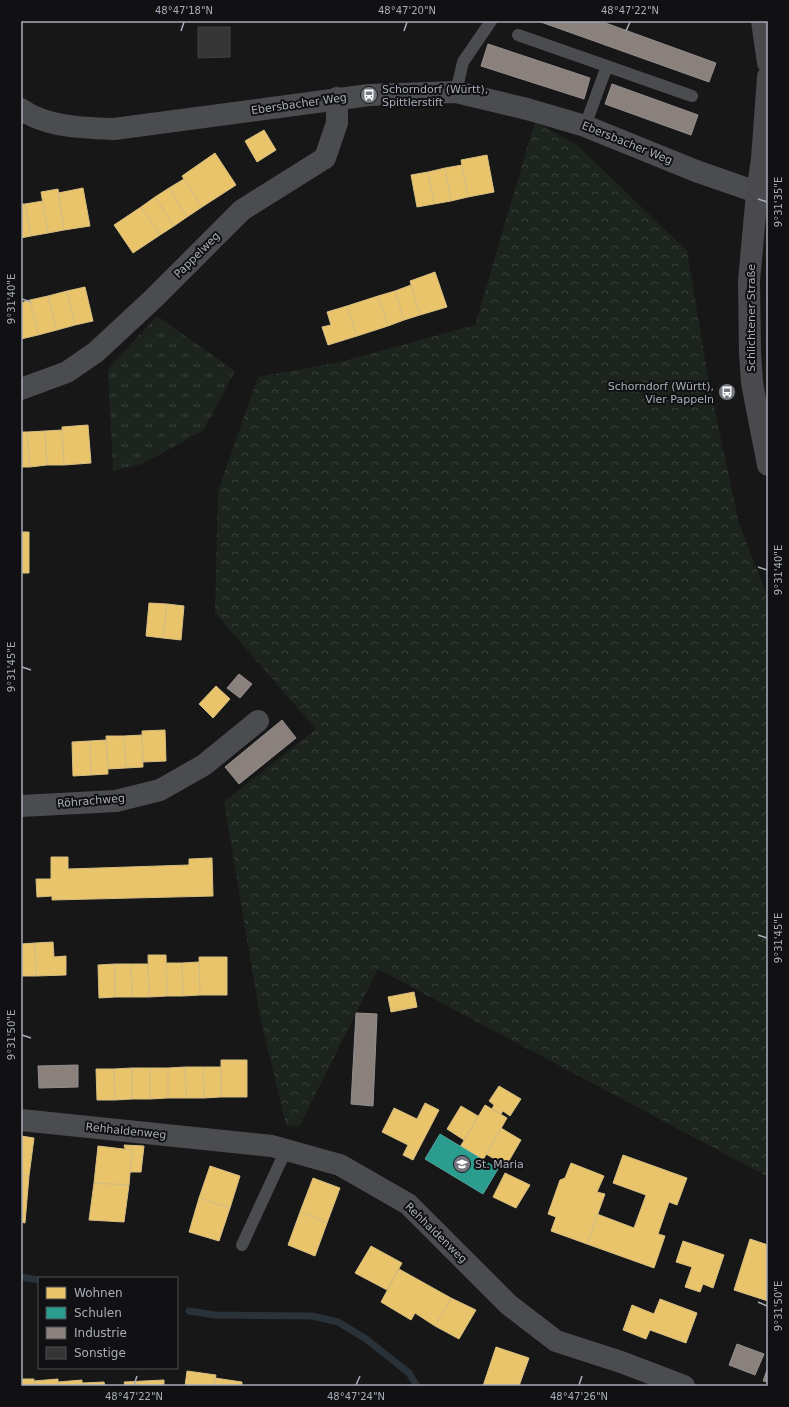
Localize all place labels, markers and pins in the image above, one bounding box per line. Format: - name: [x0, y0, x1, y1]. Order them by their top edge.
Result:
- place label: Schorndorf (Württ), Spittlerstift: [382, 83, 488, 109]
- bus stop icon: Schorndorf (Württ), Spittlerstift: [359, 85, 379, 105]
- place label: Schorndorf (Württ), Vier Pappeln: [608, 380, 714, 406]
- bus stop icon: Schorndorf (Württ), Vier Pappeln: [717, 382, 737, 402]
- school or university icon: St. Maria: [452, 1154, 472, 1174]
- place label: St. Maria: [475, 1158, 524, 1171]

